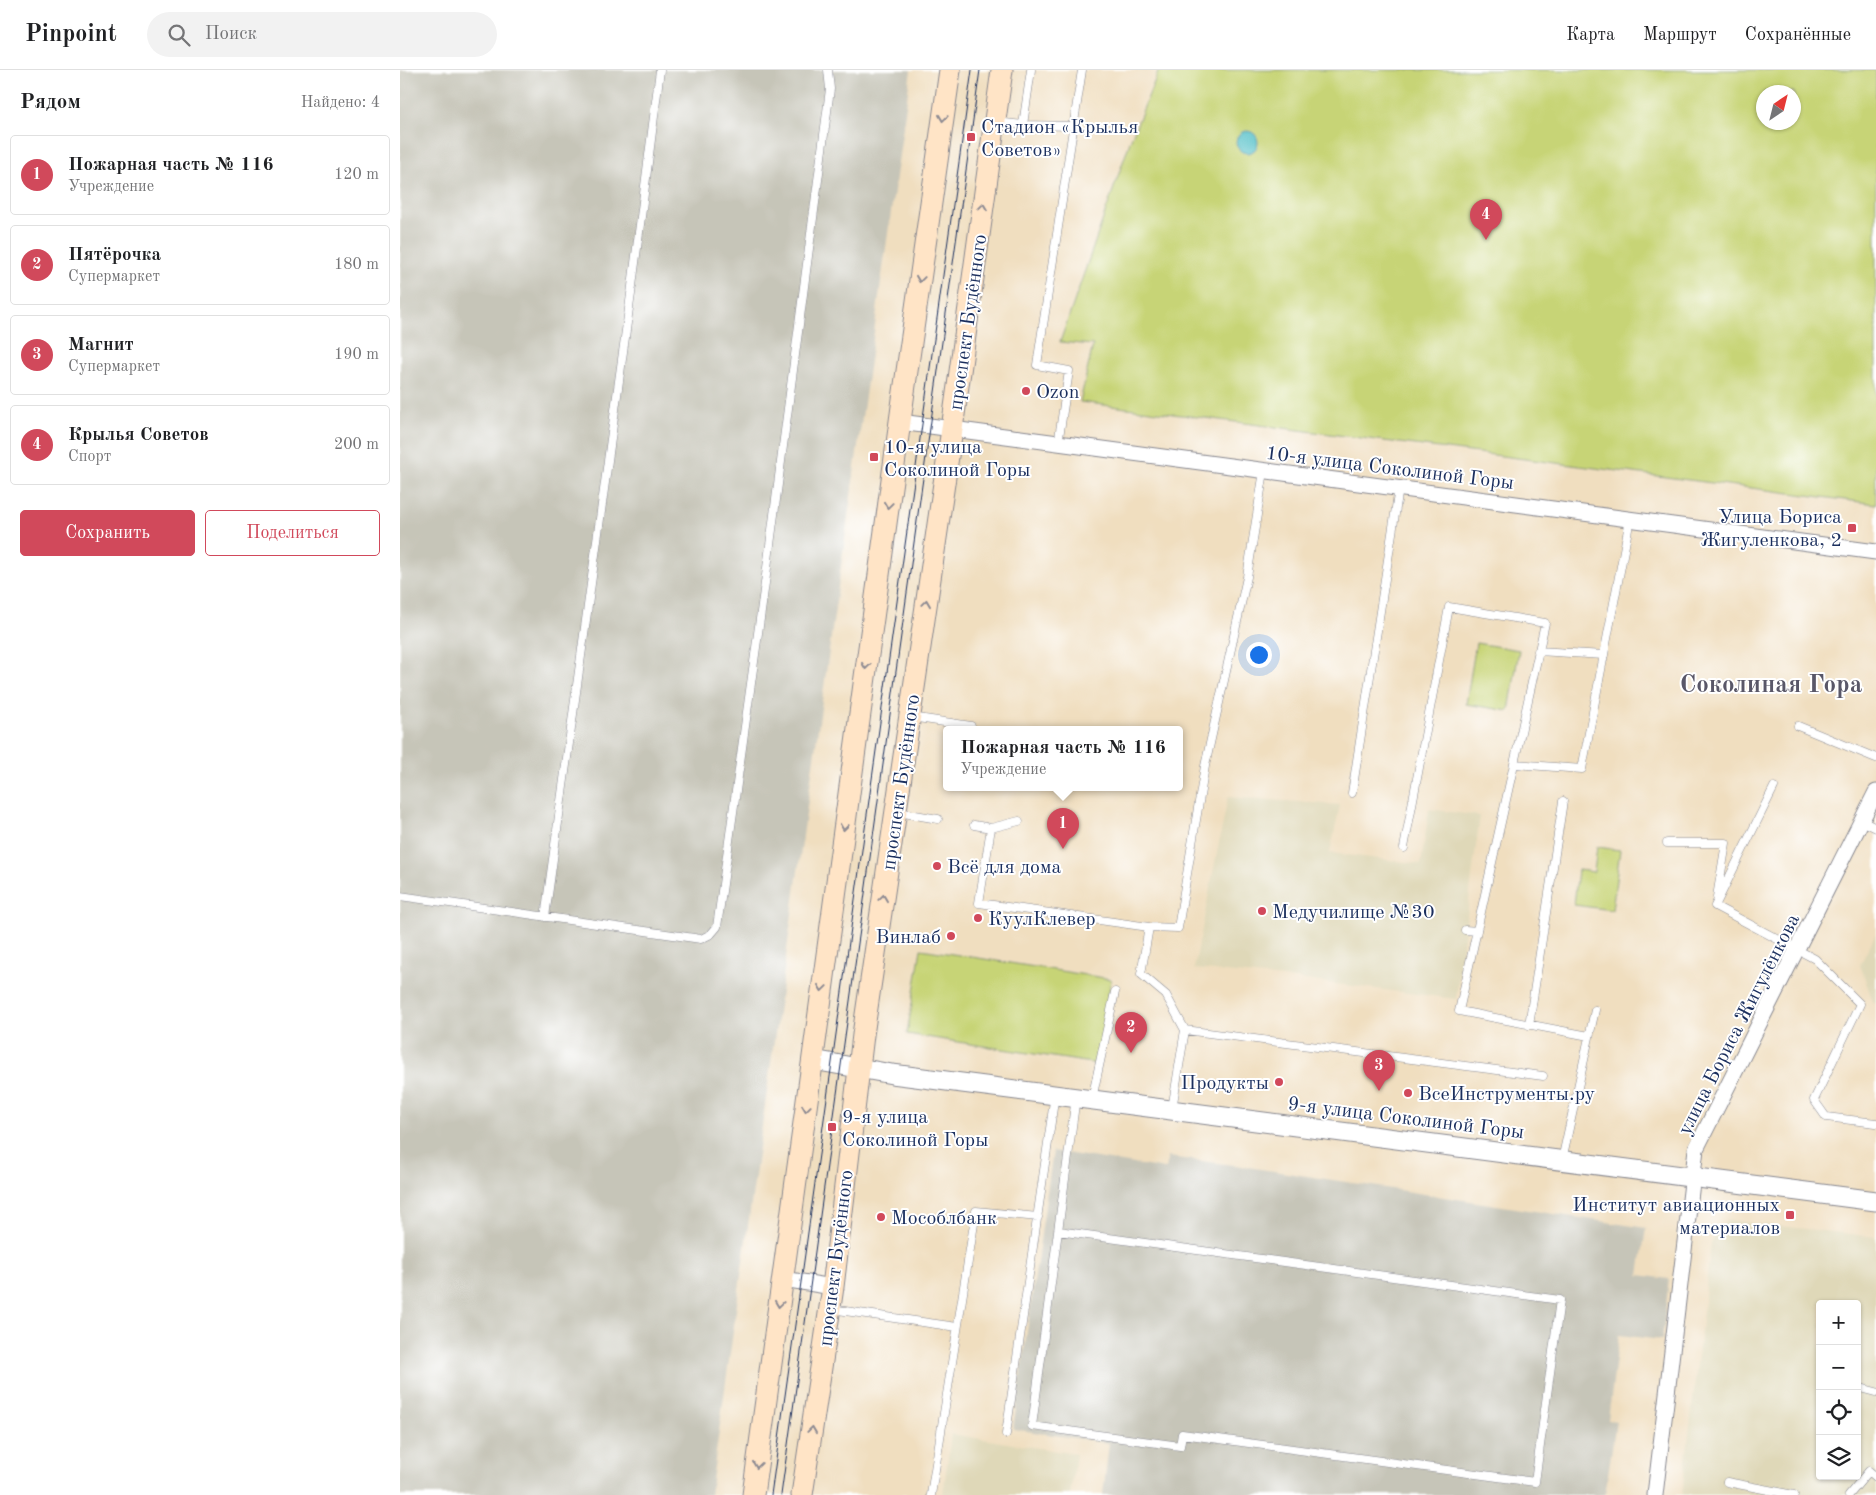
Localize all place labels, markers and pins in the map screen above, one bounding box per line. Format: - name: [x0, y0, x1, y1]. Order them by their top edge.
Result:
- place label: Стадион «Крылья Советов»: [981, 118, 1138, 161]
- marker: Стадион «Крылья Советов»: [965, 131, 977, 143]
- pin: 4: [1470, 199, 1502, 240]
- place label: Ozon: [1036, 383, 1080, 403]
- marker: Ozon: [1020, 385, 1032, 397]
- place label: 10-я улица Соколиной Горы: [884, 438, 1030, 481]
- marker: 10-я улица Соколиной Горы: [868, 451, 880, 463]
- place label: Улица Бориса Жигуленкова, 2: [1700, 508, 1842, 551]
- marker: Улица Бориса Жигуленкова, 2: [1846, 522, 1858, 534]
- pin: 1: [1047, 808, 1079, 849]
- place label: Всё для дома: [947, 858, 1061, 878]
- marker: Всё для дома: [931, 860, 943, 872]
- place label: Медучилище №30: [1272, 903, 1435, 923]
- marker: Медучилище №30: [1256, 905, 1268, 917]
- place label: КуулКлевер: [988, 910, 1096, 930]
- marker: КуулКлевер: [972, 912, 984, 924]
- place label: Винлаб: [876, 928, 941, 948]
- marker: Винлаб: [945, 930, 957, 942]
- pin: 2: [1115, 1012, 1147, 1053]
- pin: 3: [1363, 1050, 1395, 1091]
- place label: Продукты: [1180, 1074, 1269, 1094]
- marker: Продукты: [1273, 1076, 1285, 1088]
- place label: ВсеИнструменты.ру: [1418, 1085, 1596, 1105]
- marker: ВсеИнструменты.ру: [1402, 1087, 1414, 1099]
- place label: 9-я улица Соколиной Горы: [842, 1108, 988, 1151]
- marker: 9-я улица Соколиной Горы: [826, 1121, 838, 1133]
- place label: Институт авиационных материалов: [1572, 1196, 1780, 1239]
- place label: Мособлбанк: [891, 1209, 997, 1229]
- marker: Институт авиационных материалов: [1784, 1209, 1796, 1221]
- marker: Мособлбанк: [875, 1211, 887, 1223]

